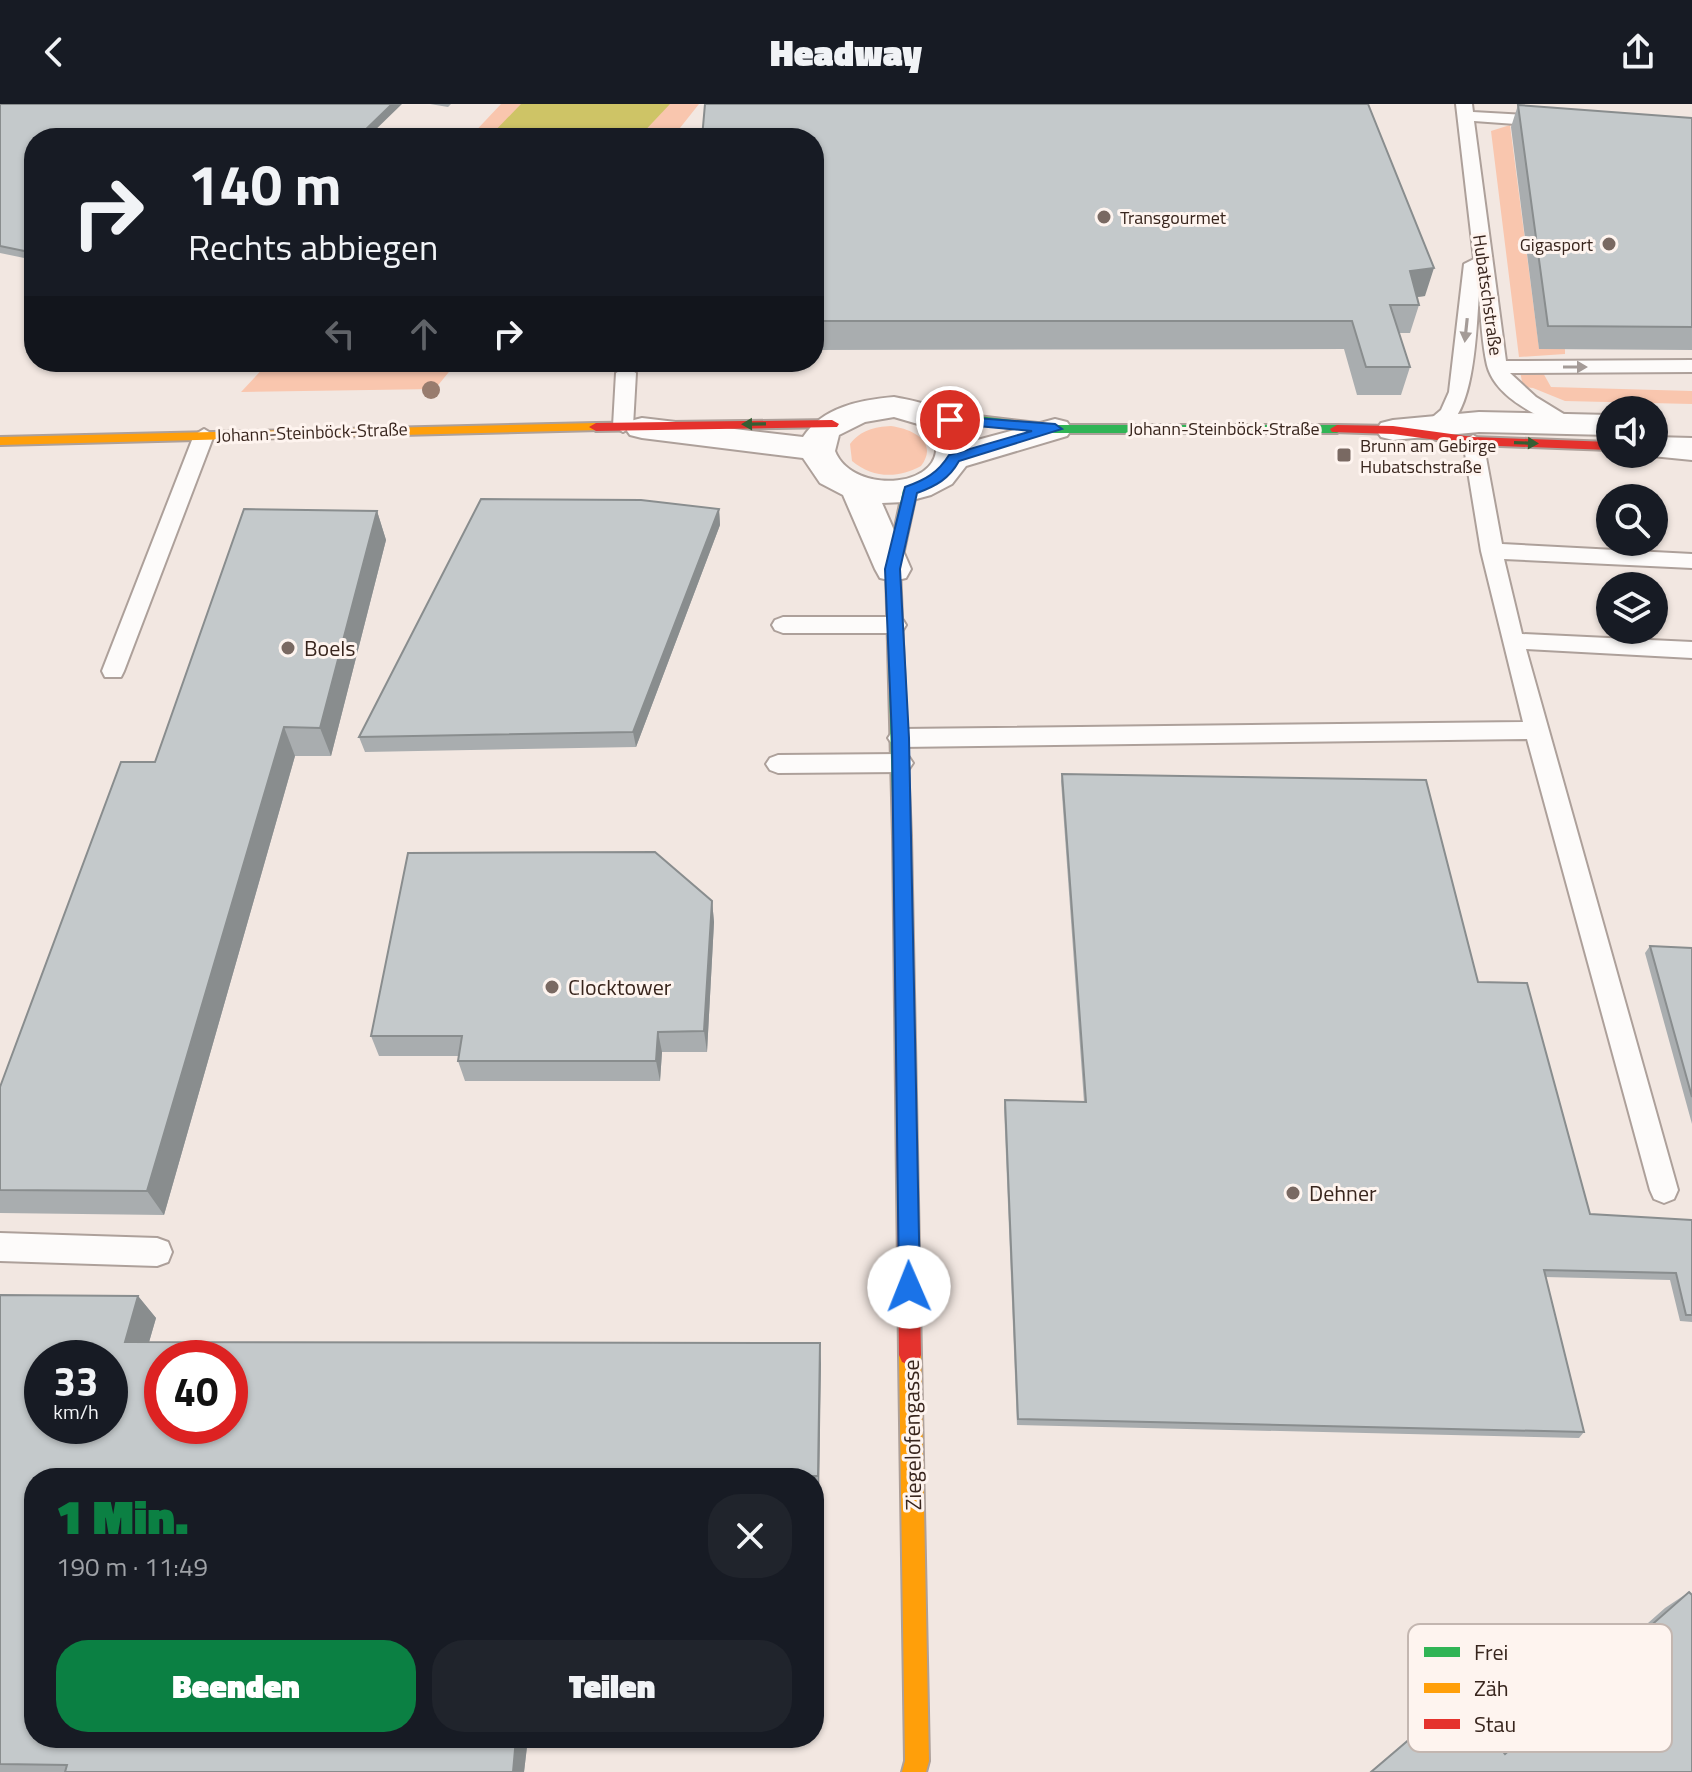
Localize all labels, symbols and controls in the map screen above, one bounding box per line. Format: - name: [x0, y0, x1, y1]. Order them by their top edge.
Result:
- text: Headway: [770, 25, 922, 80]
- icon: back: [32, 30, 76, 74]
- icon: share: [1616, 30, 1660, 74]
- text: 140 m: [188, 142, 341, 227]
- icon: right: [56, 160, 160, 264]
- place label: Transgourmet: [1120, 204, 1227, 231]
- marker: Transgourmet: [1095, 208, 1113, 226]
- text: Rechts abbiegen: [188, 219, 438, 274]
- place label: Gigasport: [1520, 231, 1594, 258]
- street label: Hubatschstraße: [1466, 233, 1510, 357]
- marker: Gigasport: [1600, 235, 1618, 253]
- icon: left: [318, 312, 362, 356]
- icon: ahead: [402, 312, 446, 356]
- icon: right: [486, 312, 530, 356]
- one-way arrow: [1459, 318, 1472, 343]
- one-way arrow: [1563, 361, 1588, 373]
- pin: [916, 386, 984, 454]
- map controls: [1596, 396, 1668, 644]
- button: sound: [1596, 396, 1668, 468]
- icon: arrive: [928, 398, 972, 442]
- street label: Johann-Steinböck-Straße: [216, 415, 408, 449]
- street label: Johann-Steinböck-Straße: [1128, 415, 1320, 442]
- one-way arrow: [741, 418, 766, 431]
- place label: Brunn am Gebirge Hubatschstraße: [1360, 432, 1496, 480]
- one-way arrow: [1514, 437, 1539, 450]
- marker: Brunn am Gebirge Hubatschstraße: [1335, 446, 1353, 464]
- button: search: [1596, 484, 1668, 556]
- button: layers: [1596, 572, 1668, 644]
- place label: Boels: [304, 631, 356, 665]
- marker: Boels: [279, 639, 297, 657]
- place label: Clocktower: [568, 970, 672, 1004]
- marker: Clocktower: [543, 978, 561, 996]
- place label: Dehner: [1309, 1176, 1377, 1210]
- marker: Dehner: [1284, 1184, 1302, 1202]
- position arrow: [867, 1245, 951, 1329]
- speed limit sign: 40: [144, 1340, 248, 1444]
- text: 33: [54, 1351, 98, 1412]
- street label: Ziegelofengasse: [894, 1359, 930, 1511]
- text: km/h: [53, 1396, 99, 1427]
- text: 1 Min.: [56, 1480, 188, 1553]
- button: close: [708, 1494, 792, 1578]
- text: 190 m · 11:49: [56, 1547, 208, 1586]
- legend: [1408, 1624, 1672, 1752]
- text: Frei: [1474, 1635, 1508, 1669]
- button: Beenden: [56, 1640, 416, 1732]
- button: Teilen: [432, 1640, 792, 1732]
- text: Zäh: [1474, 1671, 1509, 1705]
- text: Stau: [1474, 1707, 1516, 1741]

